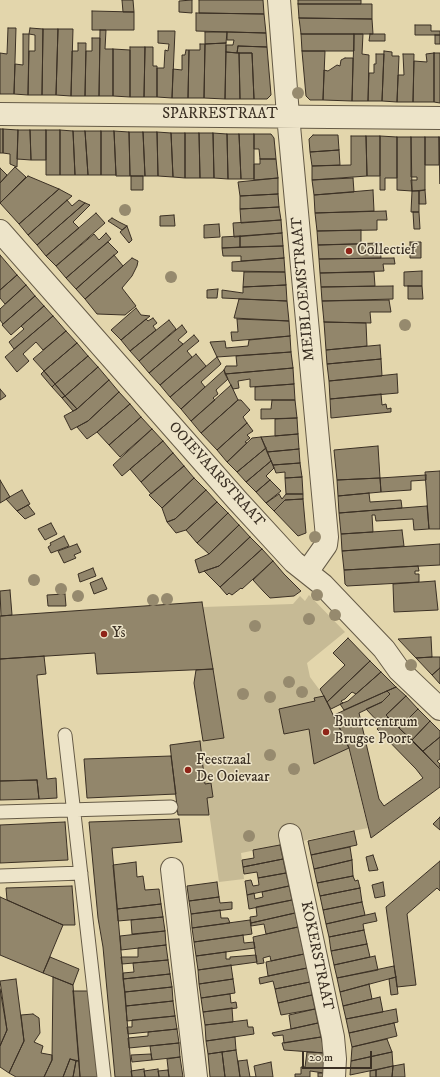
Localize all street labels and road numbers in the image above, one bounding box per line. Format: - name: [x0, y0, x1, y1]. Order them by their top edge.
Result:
- street label: SPARRESTRAAT: [162, 106, 278, 124]
- street label: MEIBLOEMSTRAAT: [289, 216, 319, 362]
- street label: OOIEVAARSTRAAT: [164, 419, 268, 531]
- street label: KOKERSTRAAT: [296, 900, 336, 1012]

